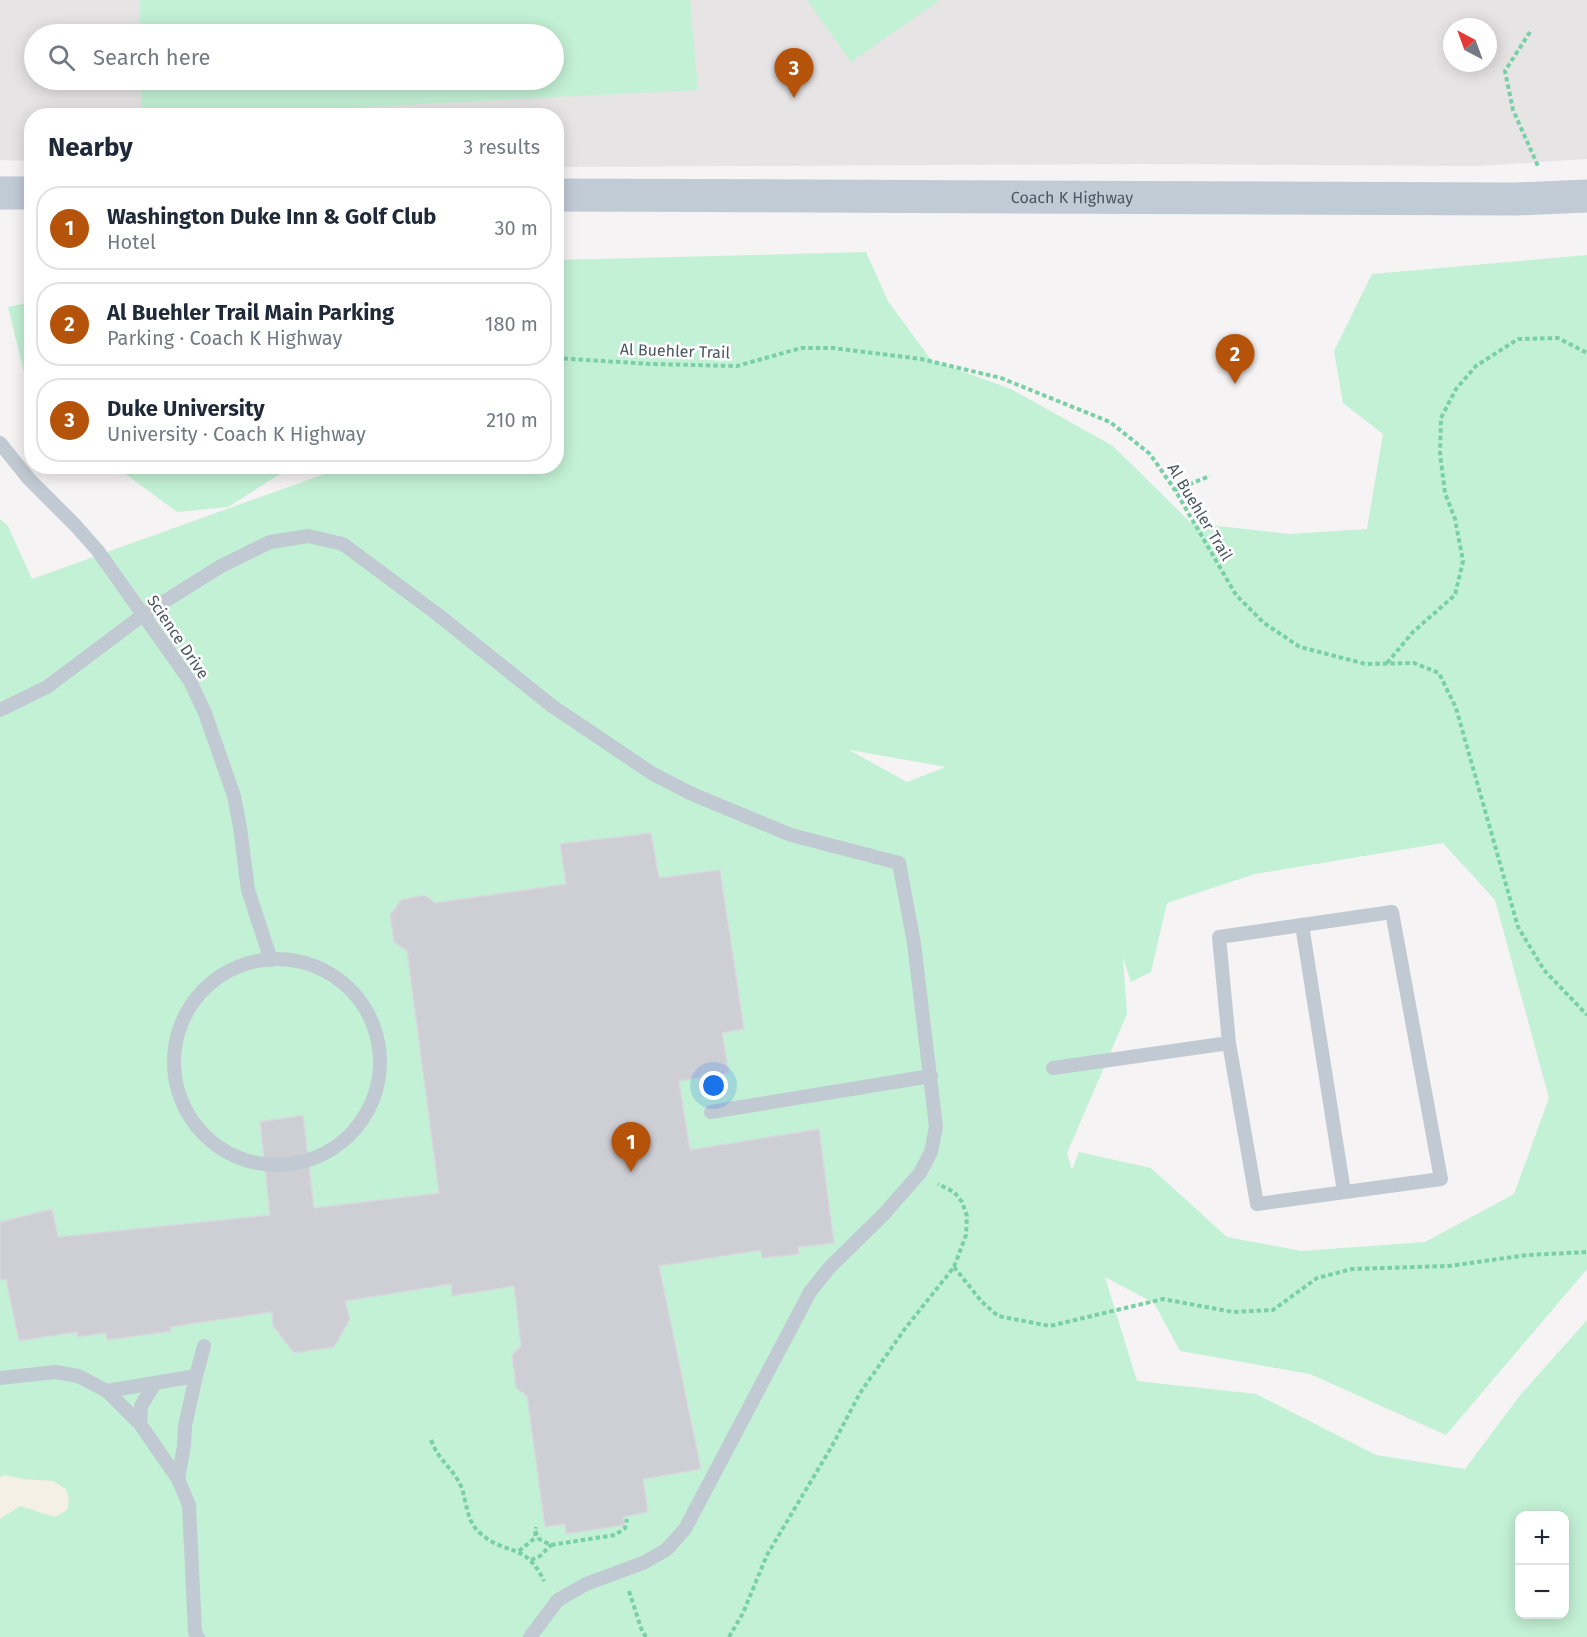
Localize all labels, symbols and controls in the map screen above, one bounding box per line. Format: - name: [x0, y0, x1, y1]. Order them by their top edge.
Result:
- north arrow: [1443, 18, 1497, 72]
- search box: [24, 24, 564, 90]
- icon: search: [45, 41, 78, 74]
- text: Search here: [93, 44, 211, 71]
- pin: 3: [774, 48, 814, 98]
- text: Nearby: [48, 132, 133, 163]
- text: 3 results: [463, 135, 540, 159]
- street label: Coach K Highway: [1011, 187, 1133, 207]
- text: Washington Duke Inn & Golf Club: [107, 203, 436, 230]
- text: 1: [65, 216, 74, 240]
- text: 30 m: [494, 216, 538, 240]
- text: Hotel: [107, 230, 156, 254]
- text: Al Buehler Trail Main Parking: [107, 299, 394, 326]
- text: 2: [64, 312, 75, 336]
- text: 180 m: [485, 312, 538, 336]
- text: Parking · Coach K Highway: [107, 326, 342, 350]
- pin: 2: [1216, 334, 1254, 384]
- street label: Al Buehler Trail: [620, 340, 731, 362]
- text: Duke University: [107, 395, 265, 422]
- text: 3: [64, 408, 75, 432]
- text: 210 m: [486, 408, 538, 432]
- text: University · Coach K Highway: [107, 422, 366, 446]
- street label: Al Buehler Trail: [1163, 460, 1237, 564]
- street label: Science Drive: [143, 592, 213, 682]
- your location: [699, 1071, 728, 1100]
- pin: 1: [612, 1122, 650, 1172]
- map controls: [1515, 1511, 1569, 1619]
- button: +: [1515, 1511, 1569, 1565]
- button: −: [1515, 1565, 1569, 1619]

